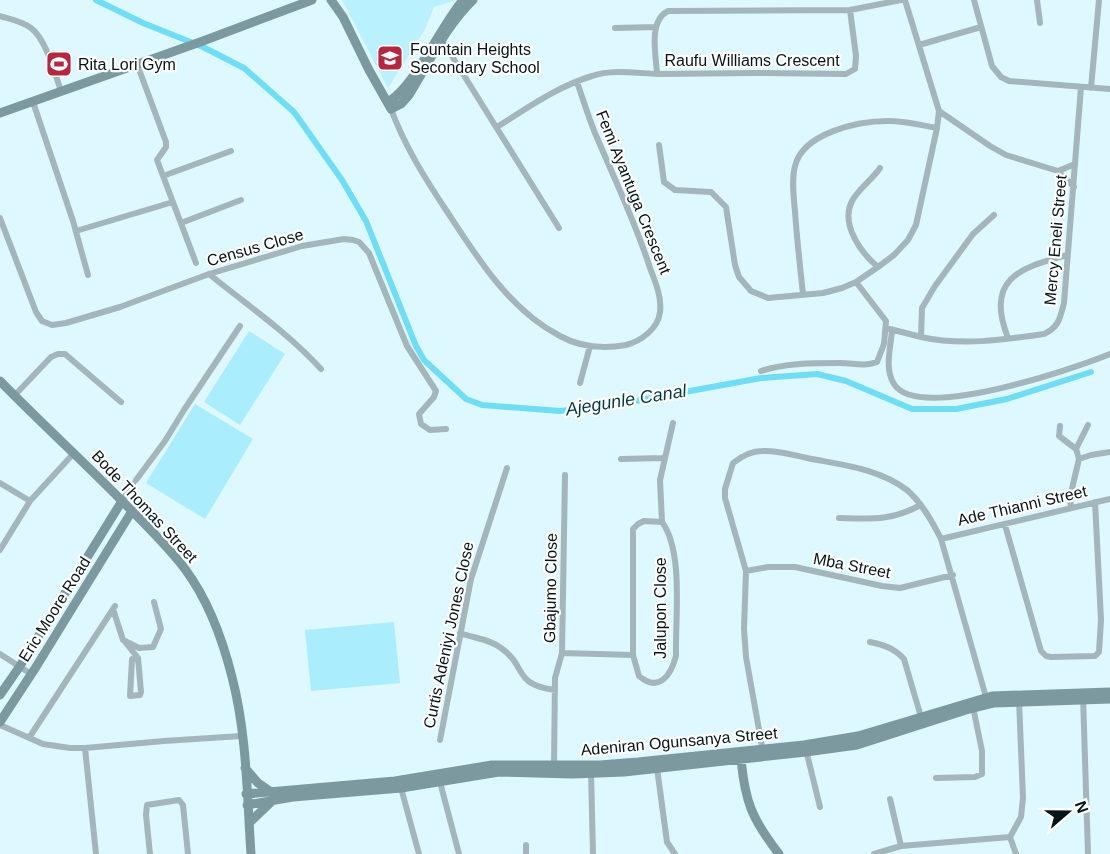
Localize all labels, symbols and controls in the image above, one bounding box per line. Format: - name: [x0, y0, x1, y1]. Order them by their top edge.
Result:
- place label: Fountain Heights Secondary School: [410, 41, 540, 76]
- school or university icon: Fountain Heights Secondary School: [375, 43, 405, 73]
- sports icon: Rita Lori Gym: [44, 49, 74, 79]
- street label: Raufu Williams Crescent: [664, 52, 840, 69]
- place label: Rita Lori Gym: [78, 56, 176, 73]
- street label: Femi Ayantuga Crescent: [593, 108, 674, 277]
- street label: Mercy Eneli Street: [1041, 174, 1070, 306]
- street label: Census Close: [205, 226, 305, 269]
- water label: Ajegunle Canal: [563, 380, 689, 420]
- street label: Bode Thomas Street: [88, 447, 201, 566]
- street label: Ade Thianni Street: [956, 482, 1089, 529]
- street label: Gbajumo Close: [541, 533, 560, 643]
- street label: Curtis Adeniyi Jones Close: [420, 540, 477, 730]
- street label: Mba Street: [812, 550, 892, 581]
- street label: Eric Moore Road: [15, 554, 93, 665]
- street label: Jalupon Close: [652, 557, 669, 659]
- street label: Adeniran Ogunsanya Street: [580, 724, 779, 759]
- north arrow: [1038, 782, 1098, 842]
- text: N: [1072, 799, 1092, 815]

